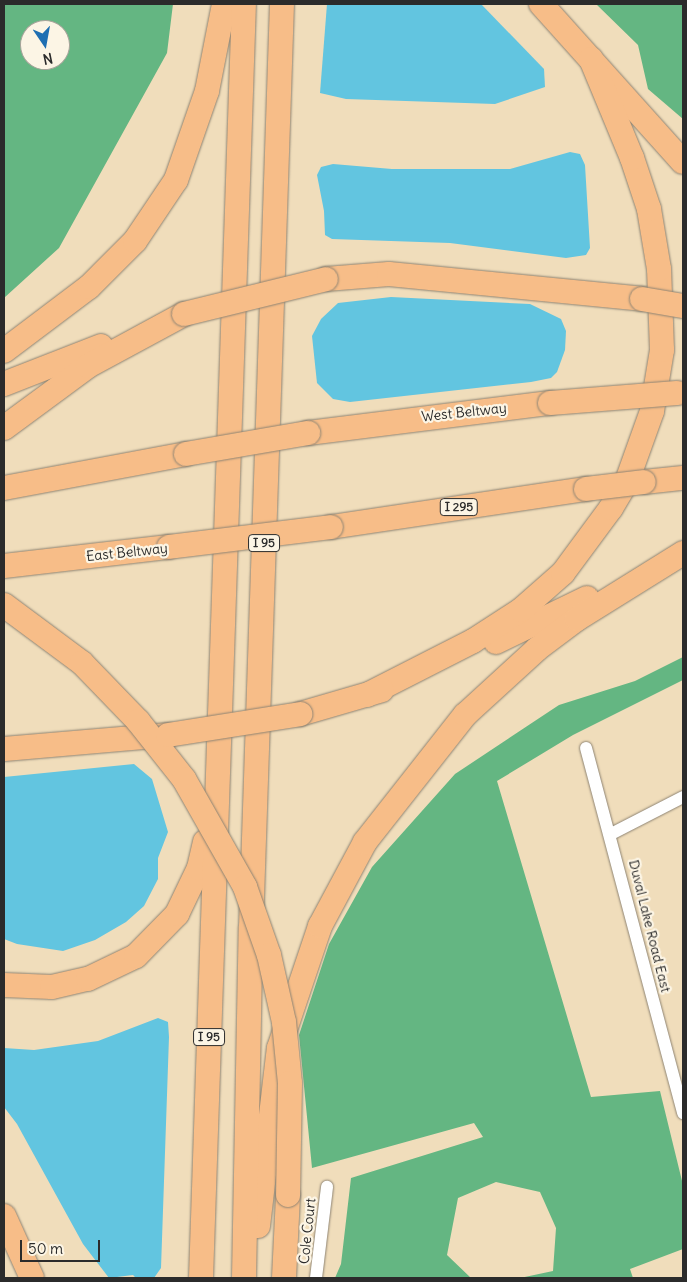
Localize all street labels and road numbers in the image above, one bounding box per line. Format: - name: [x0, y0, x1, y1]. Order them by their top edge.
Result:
- street label: West Beltway: [421, 399, 507, 425]
- road number: I 295: [439, 498, 479, 516]
- road number: I 95: [248, 534, 280, 552]
- street label: East Beltway: [85, 539, 169, 565]
- street label: Duval Lake Road East: [625, 858, 675, 994]
- road number: I 95: [193, 1028, 225, 1046]
- street label: Cole Court: [295, 1197, 319, 1265]

